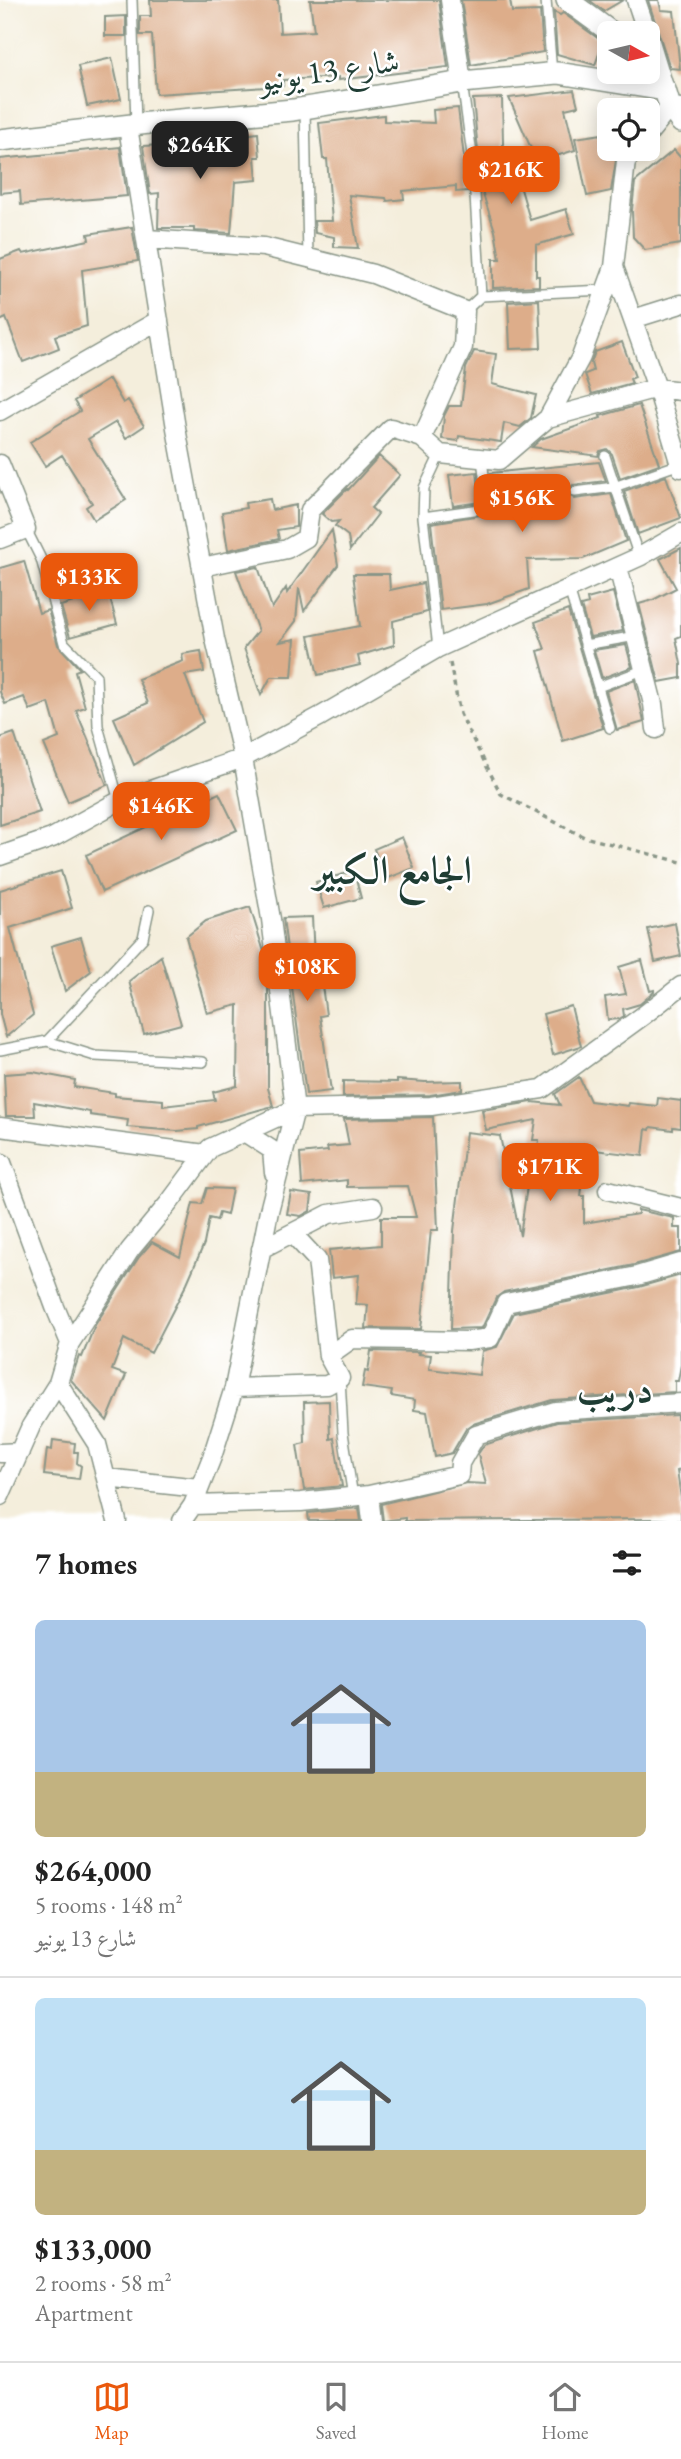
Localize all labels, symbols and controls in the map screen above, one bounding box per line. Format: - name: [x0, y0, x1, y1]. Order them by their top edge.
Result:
- north arrow: [597, 21, 660, 84]
- map controls: [597, 21, 660, 161]
- street label: شارع 13 يونيو: [253, 39, 403, 107]
- button: locate: [597, 98, 660, 161]
- pin: $264K: [151, 122, 249, 181]
- text: $264K: [168, 129, 232, 159]
- pin: $216K: [462, 146, 560, 206]
- text: $216K: [479, 154, 543, 184]
- pin: $156K: [473, 475, 571, 534]
- text: $156K: [490, 482, 554, 512]
- pin: $133K: [40, 554, 138, 613]
- text: $133K: [57, 561, 121, 591]
- pin: $146K: [112, 782, 210, 842]
- text: $146K: [129, 790, 193, 820]
- district label: الجامع الكبير: [310, 845, 472, 906]
- pin: $108K: [258, 944, 356, 1003]
- text: $108K: [275, 951, 339, 981]
- pin: $171K: [501, 1144, 599, 1203]
- text: $171K: [518, 1151, 582, 1181]
- district label: دريب: [577, 1364, 653, 1413]
- text: 7 homes: [35, 1544, 137, 1583]
- icon: filters: [608, 1544, 646, 1582]
- icon: home: [278, 1666, 404, 1792]
- text: $264,000: [35, 1851, 151, 1890]
- text: 5 rooms · 148 m²: [35, 1890, 183, 1920]
- text: شارع 13 يونيو: [35, 1923, 137, 1953]
- icon: home: [278, 2043, 404, 2169]
- text: $133,000: [35, 2229, 151, 2268]
- text: 2 rooms · 58 m²: [35, 2268, 172, 2298]
- text: Apartment: [35, 2298, 133, 2328]
- tab: Map: [93, 2378, 131, 2445]
- tab: Saved: [316, 2378, 356, 2445]
- tab: Home: [541, 2378, 588, 2445]

